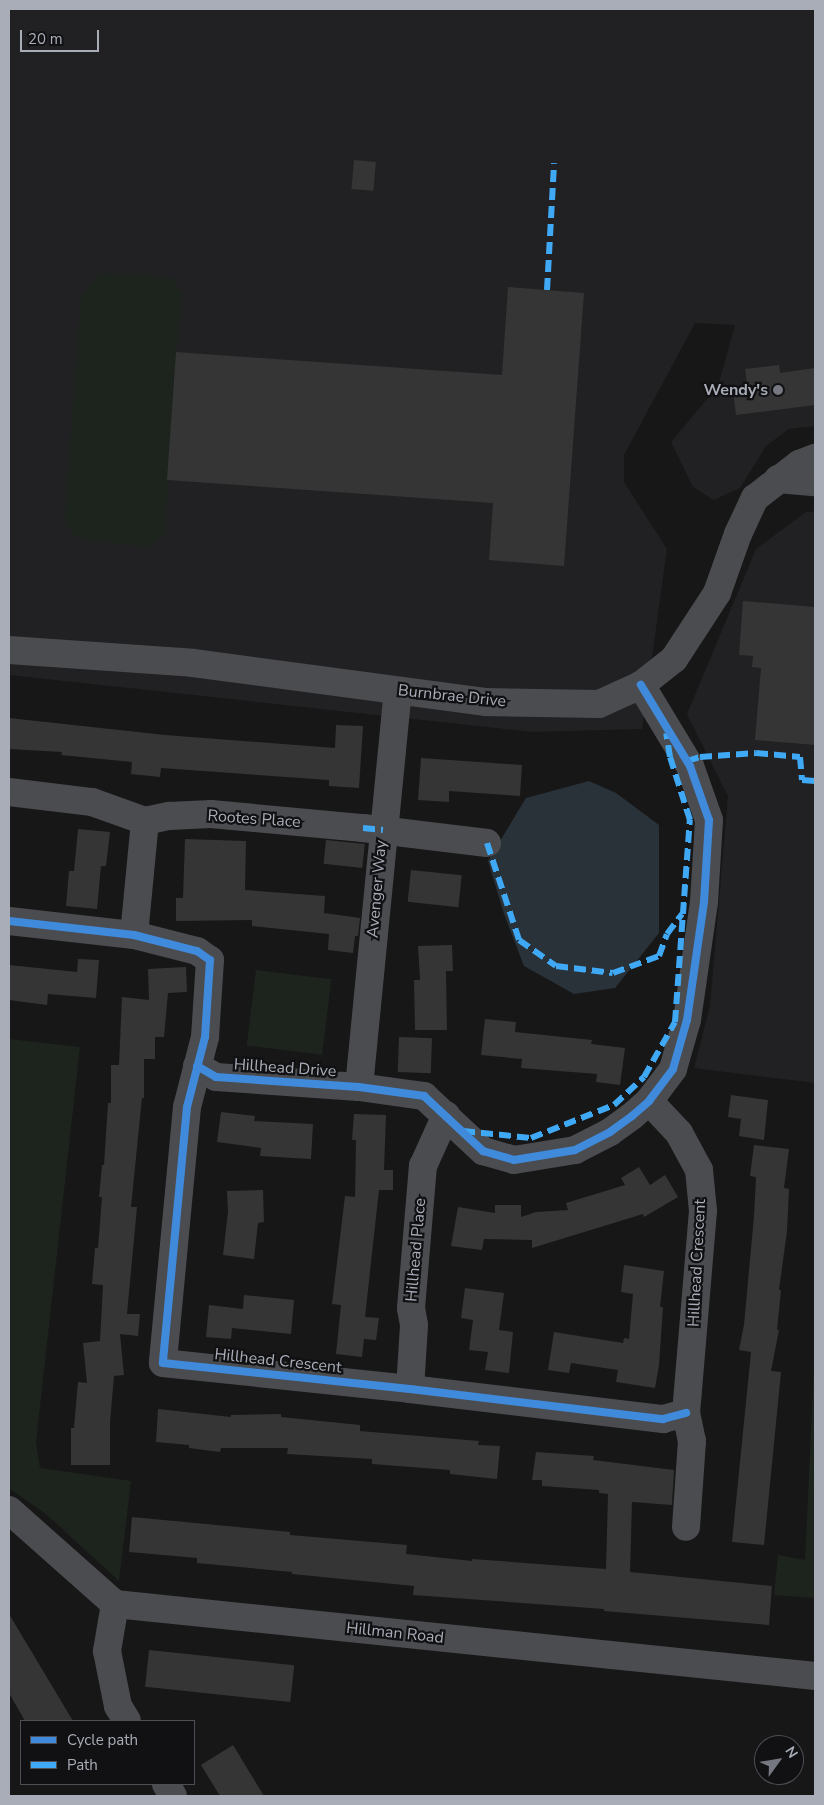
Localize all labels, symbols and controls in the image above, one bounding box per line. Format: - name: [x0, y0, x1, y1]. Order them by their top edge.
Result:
- scale bar: [22, 20, 101, 52]
- text: 20 m: [28, 29, 63, 49]
- place label: Wendy's: [703, 380, 768, 400]
- marker: Wendy's: [772, 384, 784, 396]
- street label: Burnbrae Drive: [397, 681, 507, 711]
- street label: Rootes Place: [207, 806, 301, 832]
- street label: Avenger Way: [363, 839, 391, 939]
- street label: Hillhead Drive: [233, 1055, 337, 1081]
- street label: Hillhead Place: [402, 1197, 430, 1303]
- street label: Hillhead Crescent: [684, 1199, 710, 1327]
- street label: Hillhead Crescent: [213, 1345, 343, 1377]
- street label: Hillman Road: [345, 1618, 445, 1648]
- legend: [20, 1720, 195, 1785]
- text: Cycle path: [67, 1730, 138, 1750]
- north arrow: [754, 1735, 804, 1785]
- text: N: [780, 1743, 802, 1762]
- text: Path: [67, 1755, 98, 1775]

